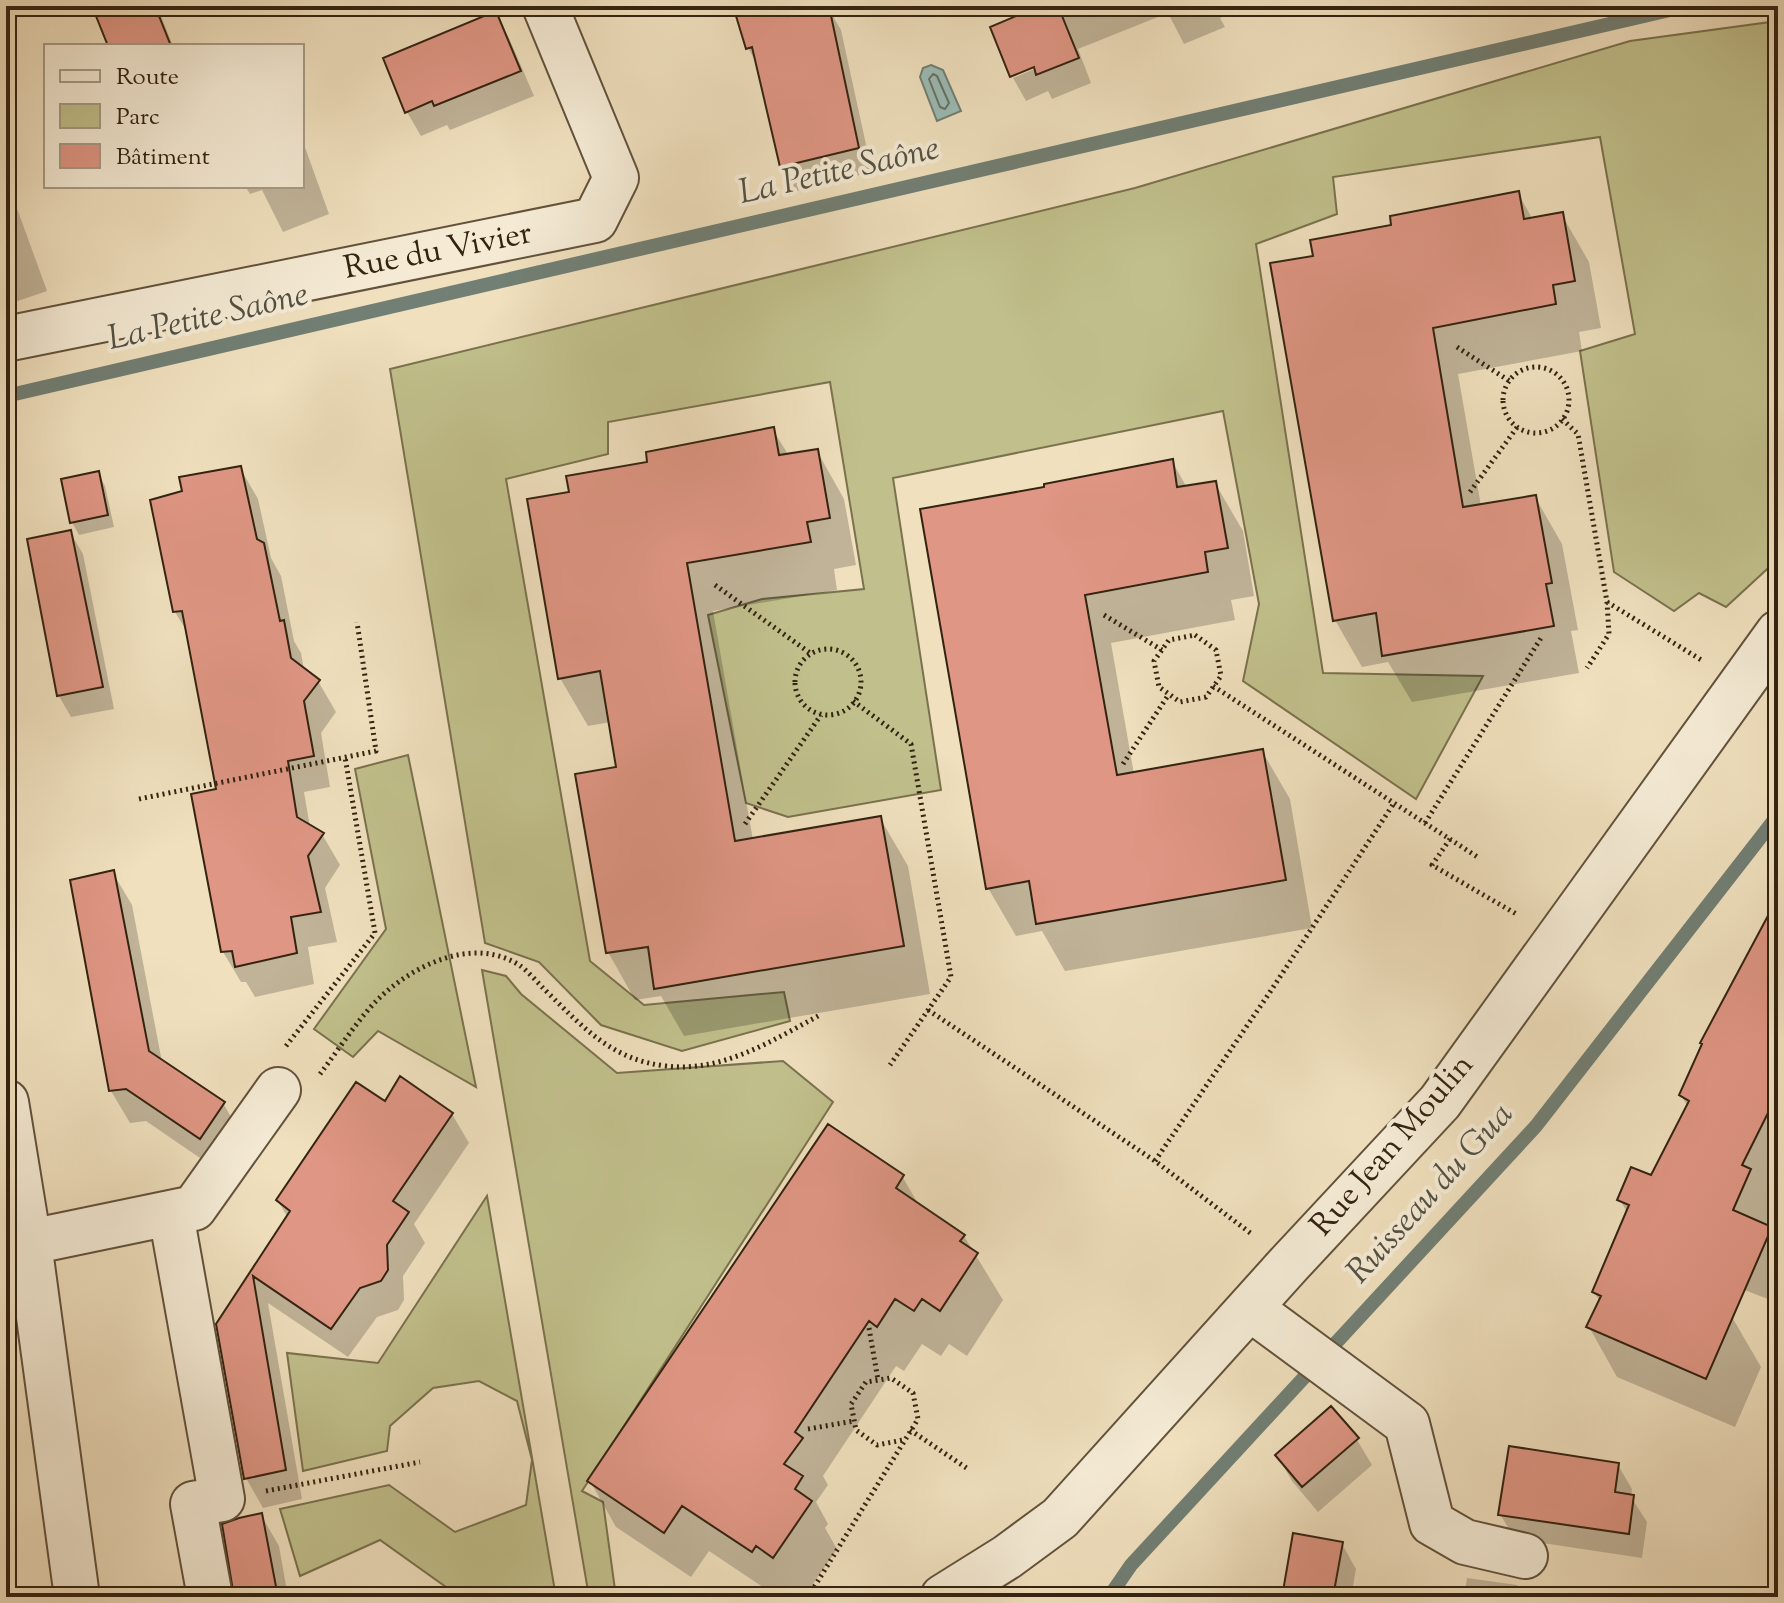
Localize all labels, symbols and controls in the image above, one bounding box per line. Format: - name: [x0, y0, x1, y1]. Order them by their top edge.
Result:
- legend: [44, 44, 304, 188]
- text: Route: [116, 61, 179, 95]
- text: Parc: [116, 101, 160, 135]
- water label: La Petite Saône: [734, 125, 944, 219]
- text: Bâtiment: [116, 141, 210, 175]
- street label: Rue du Vivier: [340, 211, 536, 293]
- water label: La Petite Saône: [103, 271, 313, 365]
- street label: Rue Jean Moulin: [1301, 1045, 1485, 1247]
- water label: Ruisseau du Gua: [1336, 1092, 1526, 1296]

